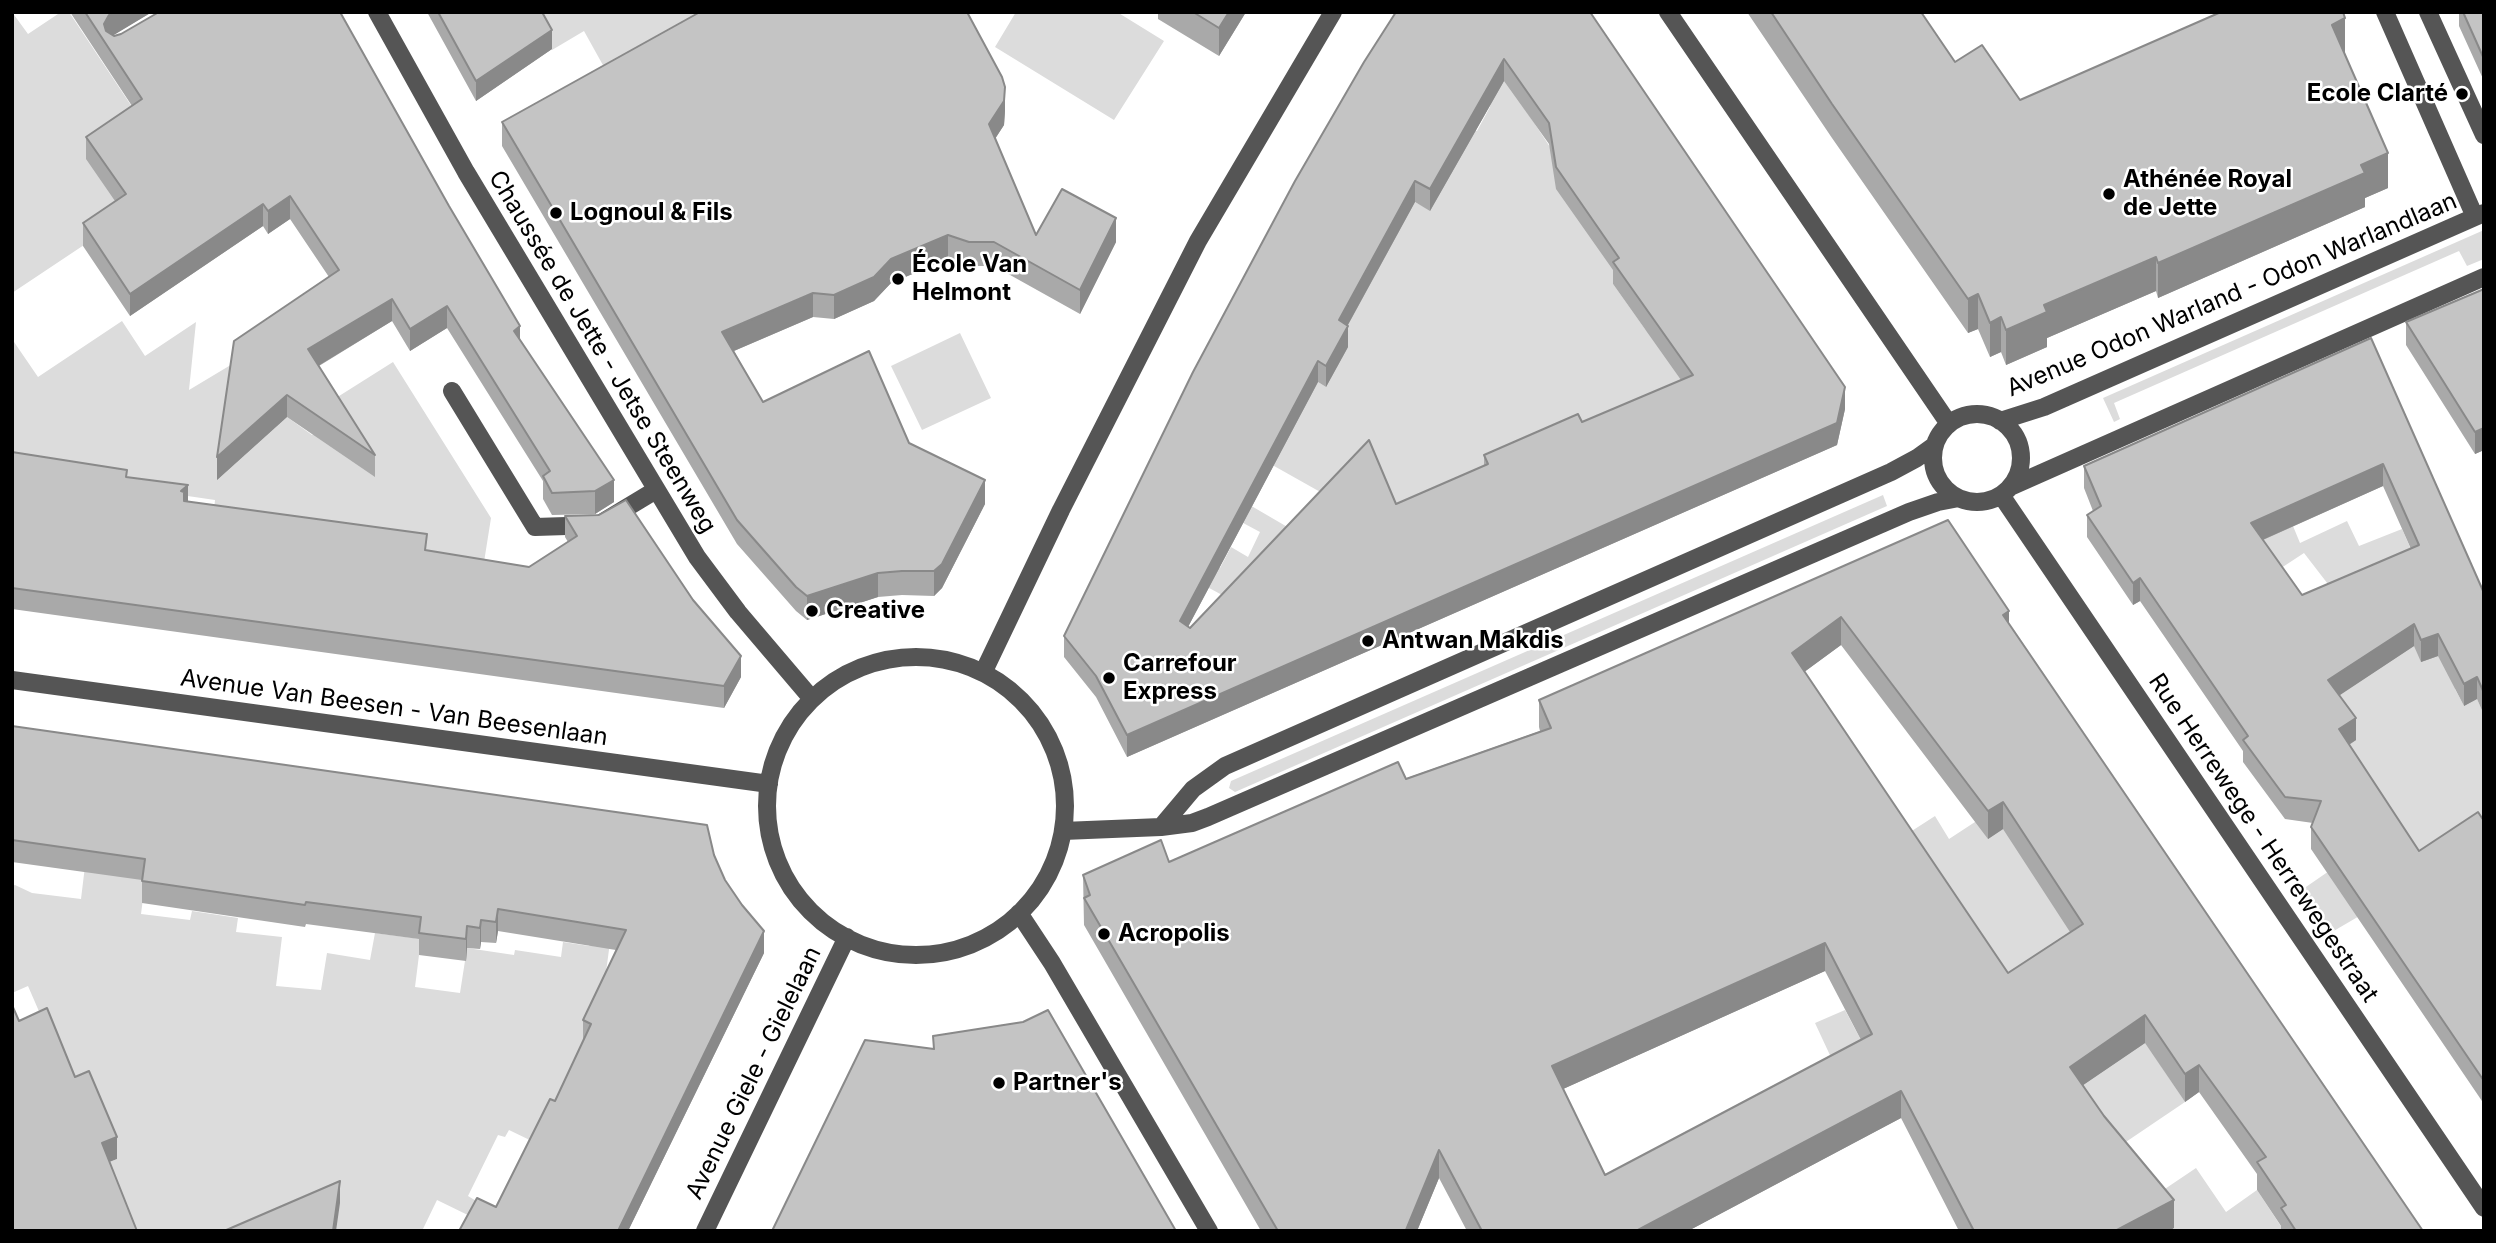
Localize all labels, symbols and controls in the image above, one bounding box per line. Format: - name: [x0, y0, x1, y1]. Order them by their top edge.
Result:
- place label: Ecole Clarté: [2307, 80, 2448, 108]
- marker: Ecole Clarté: [2454, 86, 2470, 102]
- street label: Chaussée de Jette - Jetse Steenweg: [482, 166, 722, 538]
- place label: Athénée Royal de Jette: [2123, 166, 2292, 222]
- marker: Athénée Royal de Jette: [2101, 186, 2117, 202]
- street label: Avenue Odon Warland - Odon Warlandlaan: [2003, 187, 2461, 403]
- place label: Lognoul & Fils: [570, 199, 733, 227]
- marker: Lognoul & Fils: [548, 205, 564, 221]
- place label: École Van Helmont: [912, 251, 1027, 307]
- marker: École Van Helmont: [890, 271, 906, 287]
- place label: Creative: [826, 597, 925, 625]
- marker: Creative: [804, 603, 820, 619]
- place label: Antwan Makdis: [1382, 627, 1564, 655]
- marker: Antwan Makdis: [1360, 633, 1376, 649]
- place label: Carrefour Express: [1123, 650, 1237, 706]
- street label: Avenue Van Beesen - Van Beesenlaan: [179, 664, 609, 752]
- street label: Rue Herrewege - Herrewegestraat: [2142, 668, 2384, 1008]
- marker: Carrefour Express: [1101, 670, 1117, 686]
- place label: Acropolis: [1118, 920, 1230, 948]
- marker: Acropolis: [1096, 926, 1112, 942]
- street label: Avenue Giele - Gielelaan: [680, 942, 828, 1204]
- place label: Partner's: [1013, 1069, 1122, 1097]
- marker: Partner's: [991, 1075, 1007, 1091]

